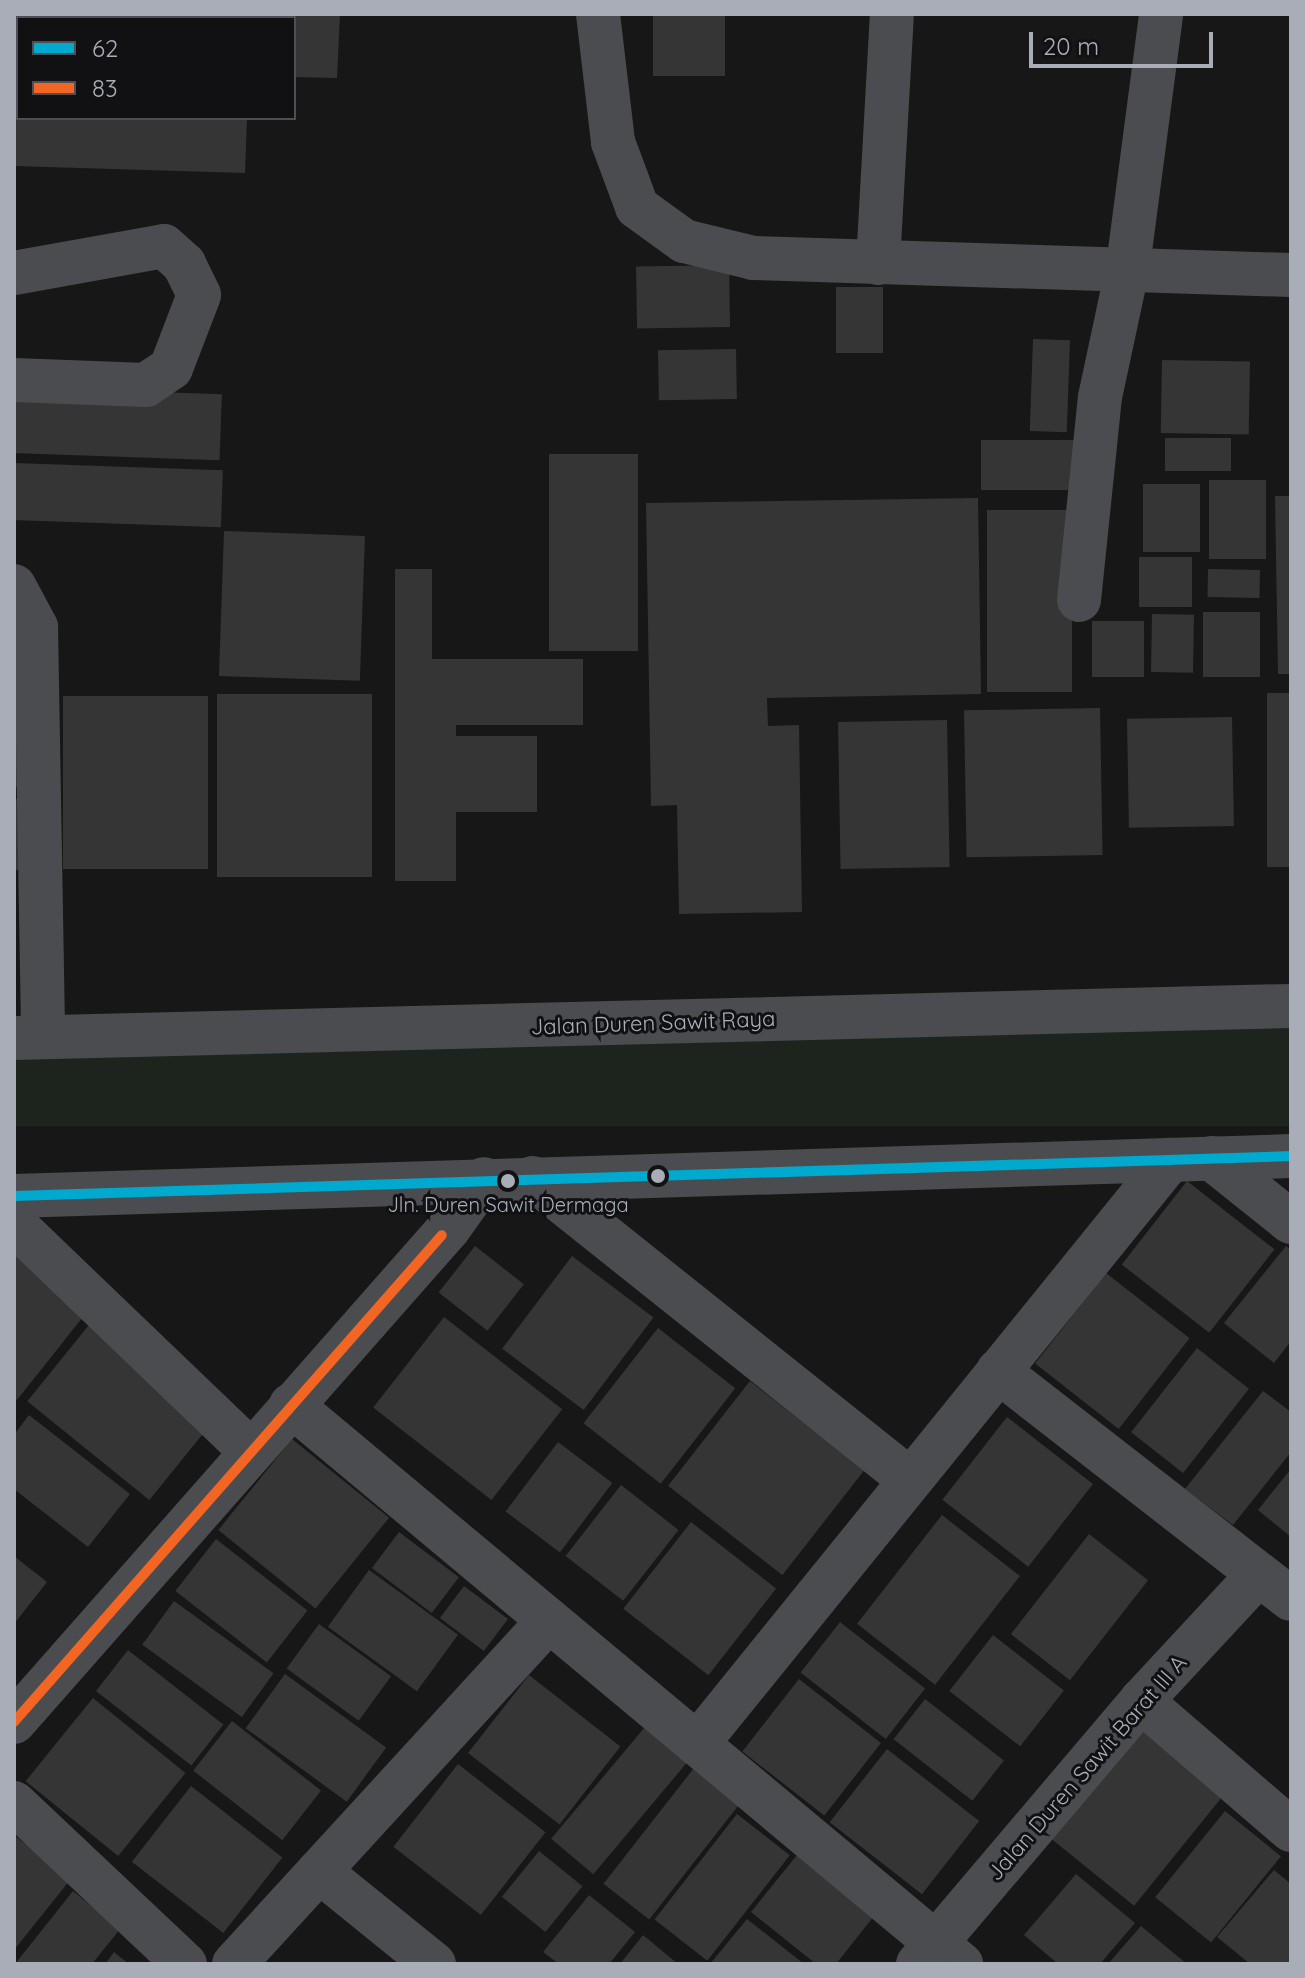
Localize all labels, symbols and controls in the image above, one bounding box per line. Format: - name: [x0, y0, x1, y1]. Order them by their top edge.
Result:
- legend: [16, 16, 296, 120]
- scale bar: [1033, 16, 1217, 66]
- text: 20 m: [1043, 31, 1099, 61]
- text: 62: [92, 33, 118, 63]
- text: 83: [92, 73, 118, 103]
- street label: Jalan Duren Sawit Raya: [530, 1006, 776, 1040]
- unlabelled marker: [650, 1168, 666, 1184]
- marker: Jln. Duren Sawit Dermaga: [500, 1173, 516, 1189]
- place label: Jln. Duren Sawit Dermaga: [387, 1192, 629, 1216]
- street label: Jalan Duren Sawit Barat III A: [982, 1650, 1192, 1886]

